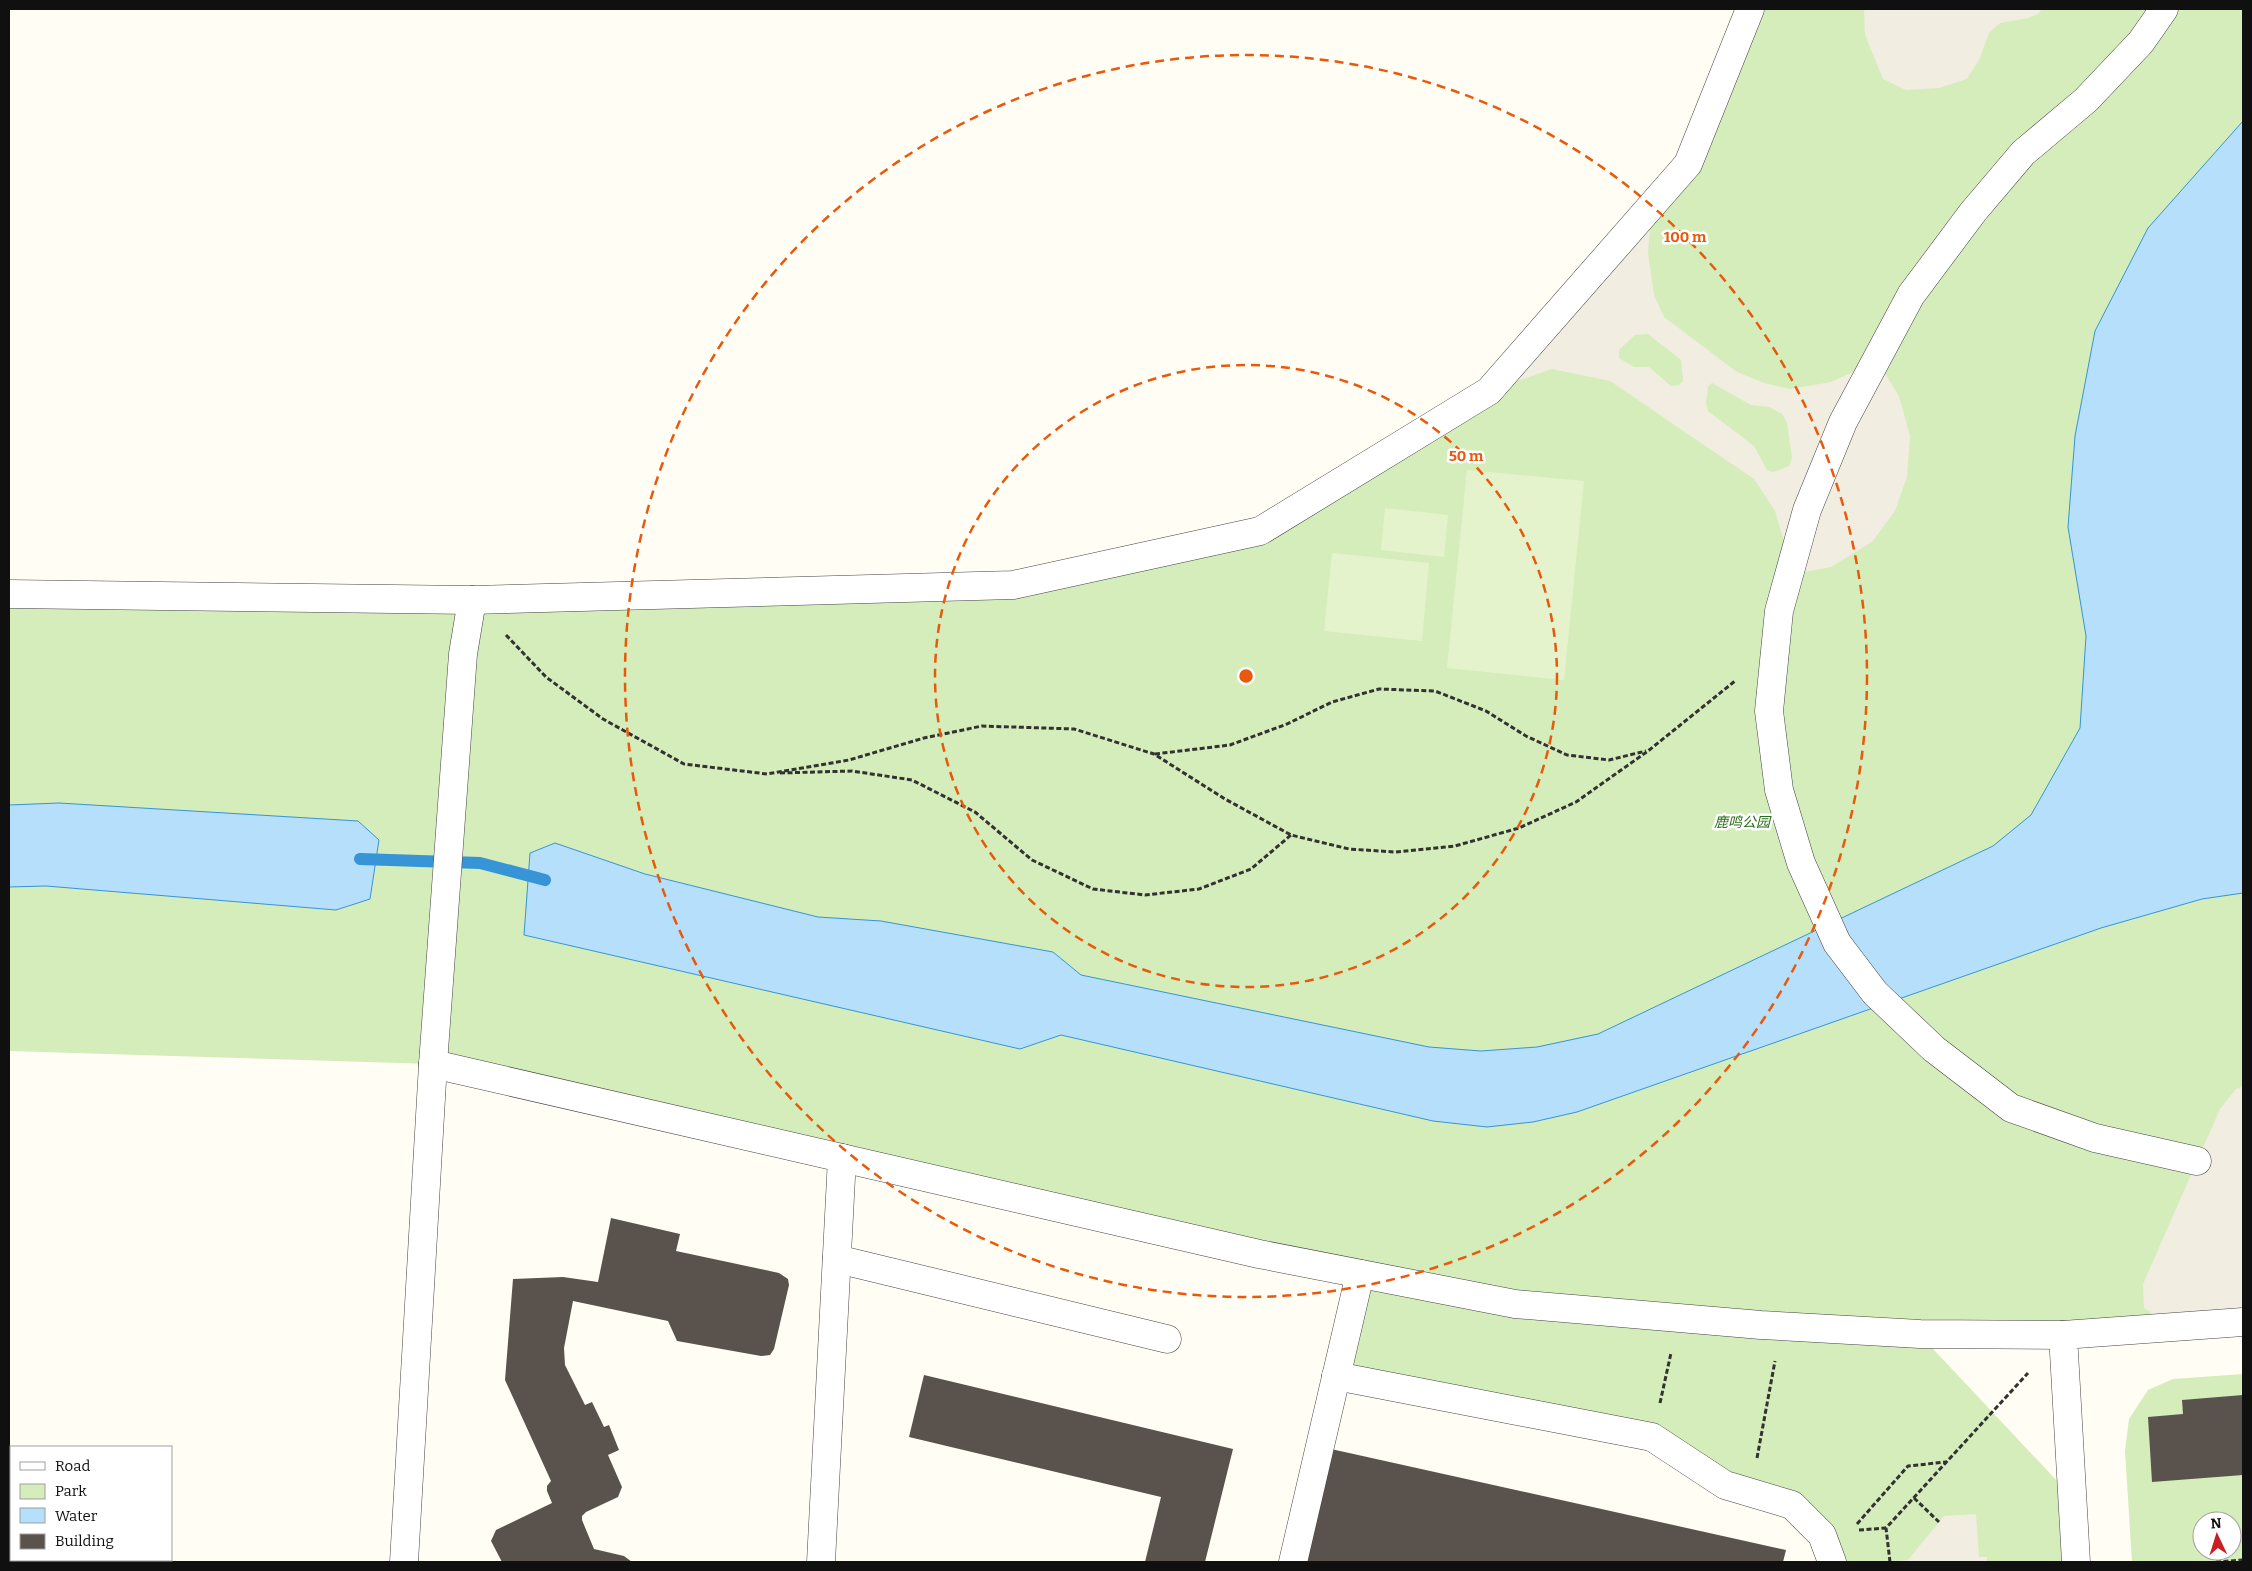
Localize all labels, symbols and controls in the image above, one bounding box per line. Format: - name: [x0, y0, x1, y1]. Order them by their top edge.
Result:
- text: 100 m: [1664, 228, 1707, 246]
- text: 50 m: [1449, 447, 1484, 465]
- centre of rings: [1237, 667, 1255, 685]
- park label: 鹿鸣公园: [1714, 814, 1772, 831]
- legend: [10, 1446, 172, 1561]
- text: Road: [55, 1457, 90, 1475]
- text: Park: [55, 1482, 87, 1500]
- text: Water: [55, 1507, 98, 1525]
- north arrow: [2192, 1511, 2242, 1561]
- text: N: [2210, 1515, 2222, 1532]
- text: Building: [55, 1532, 114, 1550]

